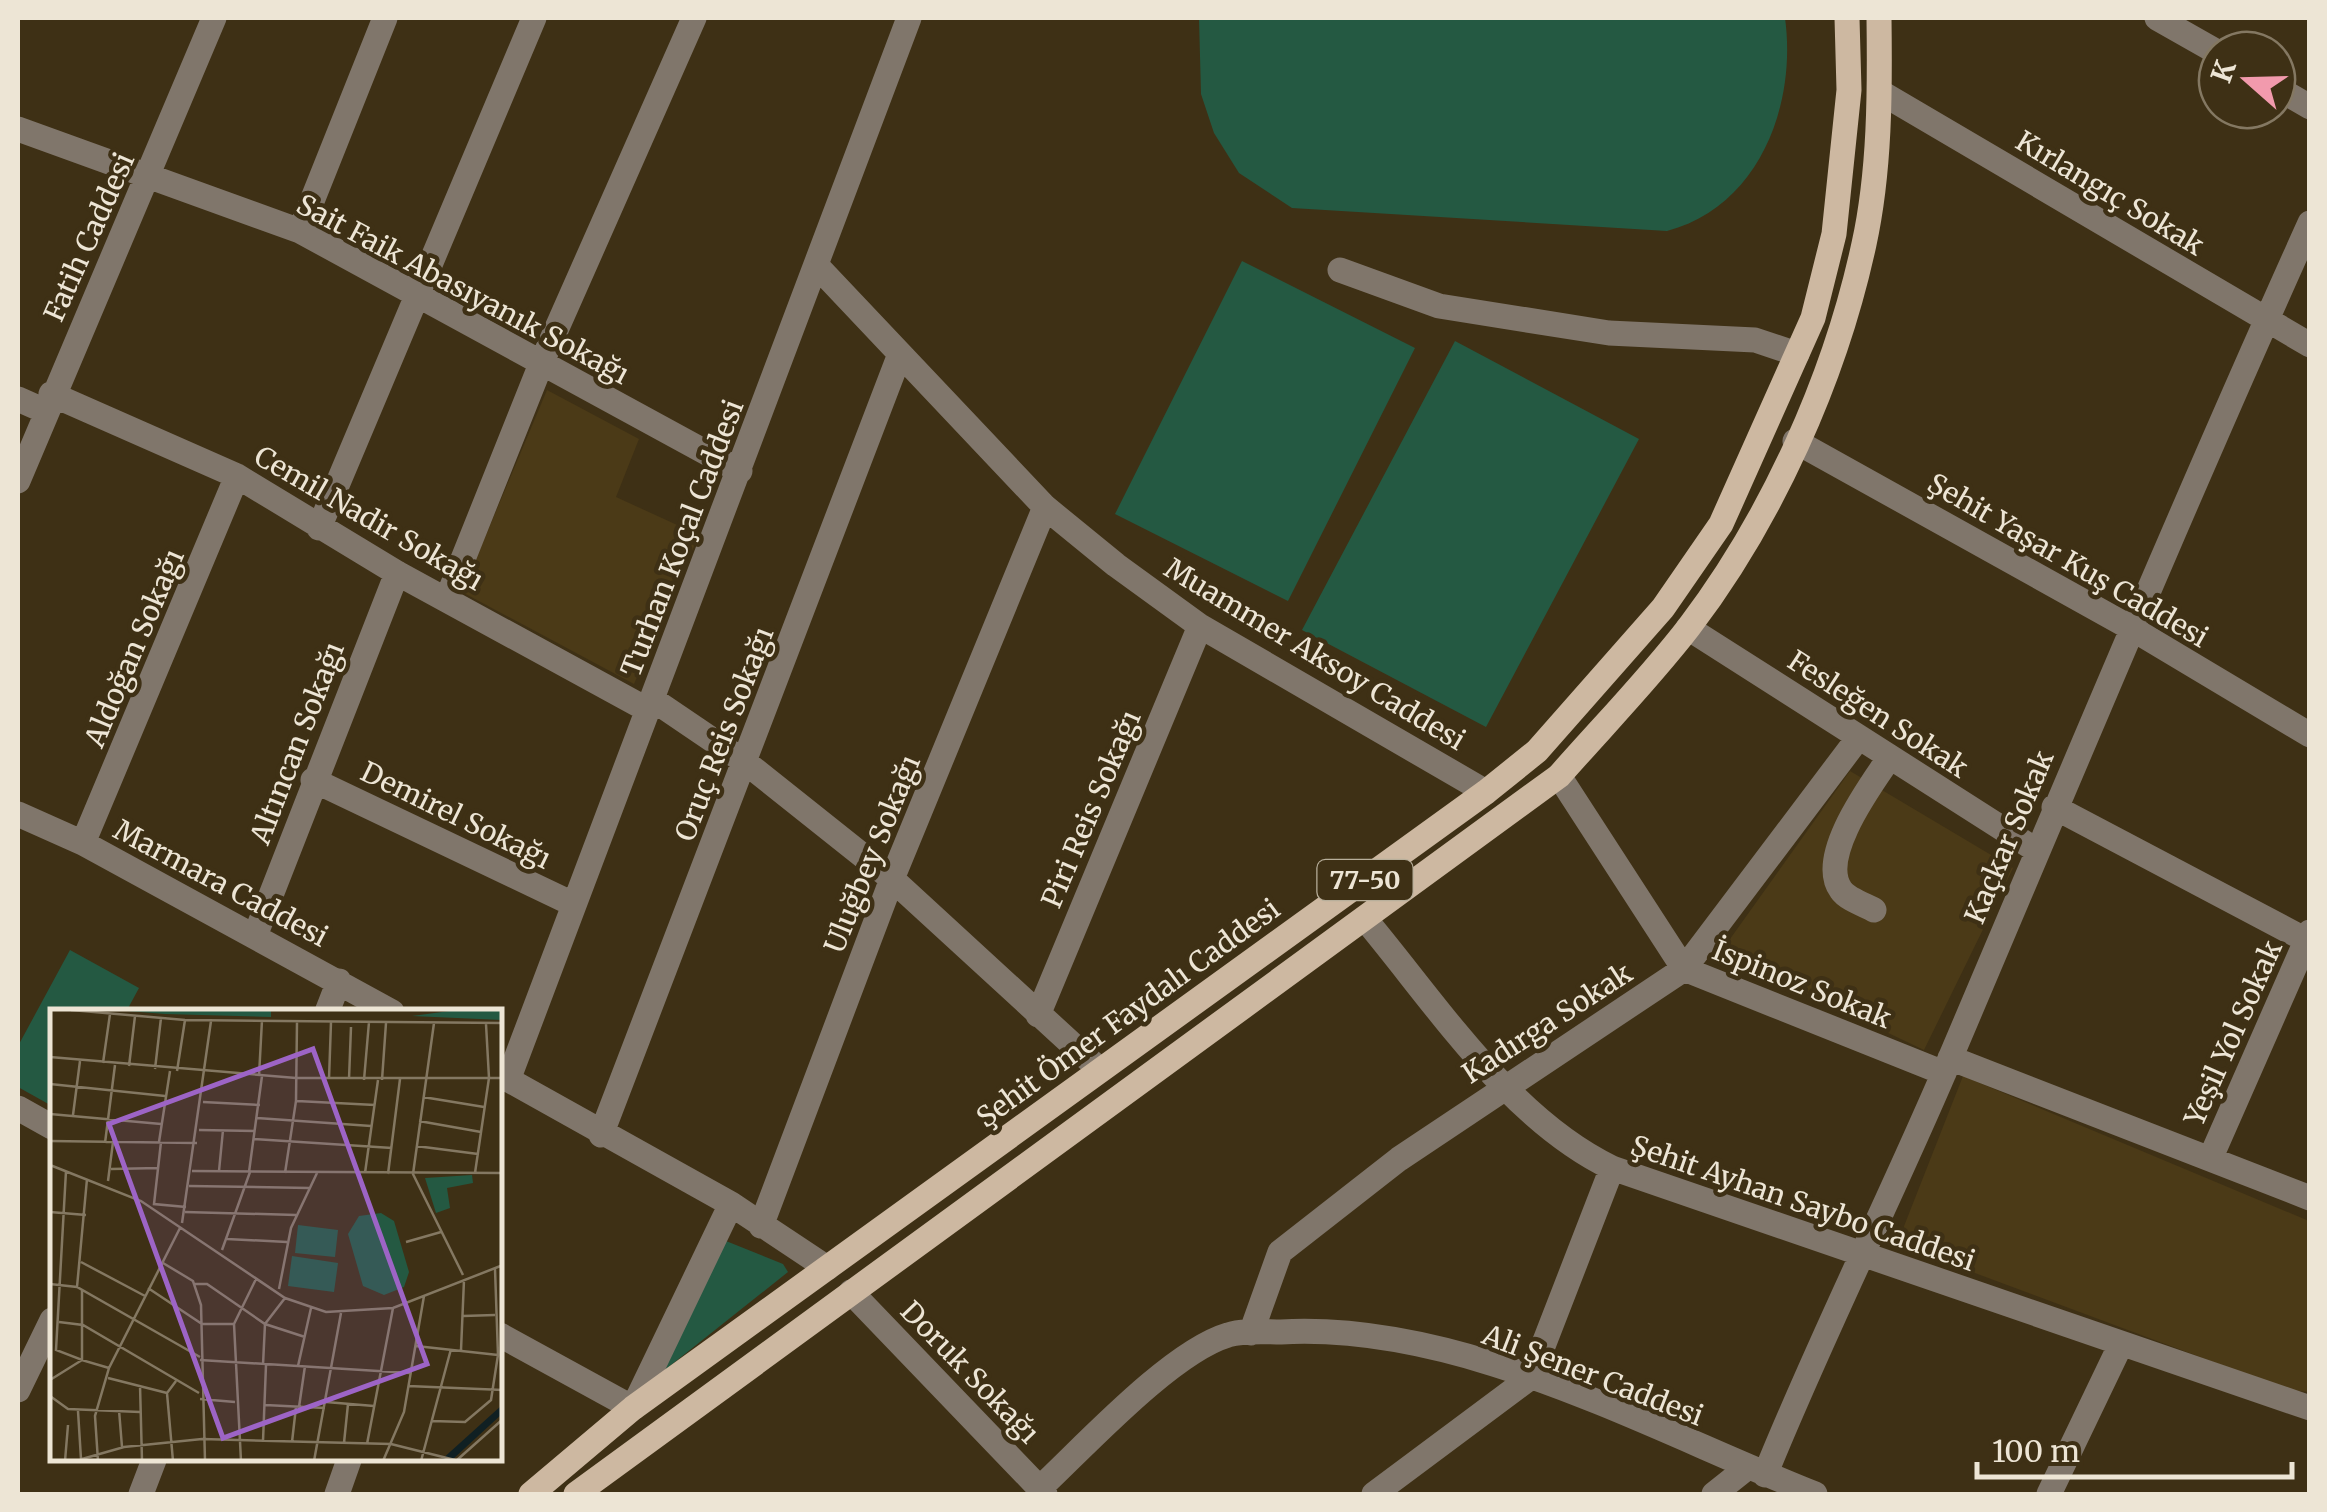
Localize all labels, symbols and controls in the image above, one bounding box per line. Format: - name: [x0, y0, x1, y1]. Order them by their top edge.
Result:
- north arrow: [2197, 30, 2297, 130]
- text: K: [2203, 55, 2244, 87]
- street label: Kırlangıç Sokak: [2009, 123, 2211, 263]
- street label: Fatih Caddesi: [36, 147, 142, 327]
- street label: Sait Faik Abasıyanık Sokağı: [291, 186, 635, 392]
- street label: Turhan Koçal Caddesi: [613, 394, 751, 682]
- street label: Cemil Nadir Sokağı: [248, 438, 490, 598]
- street label: Şehit Yaşar Kuş Caddesi: [1921, 465, 2215, 655]
- street label: Aldoğan Sokağı: [76, 544, 192, 753]
- street label: Muammer Aksoy Caddesi: [1158, 550, 1472, 758]
- street label: Oruç Reis Sokağı: [667, 622, 781, 846]
- street label: Altıncan Sokağı: [242, 637, 352, 850]
- street label: Fesleğen Sokak: [1781, 642, 1975, 786]
- street label: Piri Reis Sokağı: [1033, 705, 1149, 913]
- street label: Kaçkar Sokak: [1956, 745, 2062, 929]
- street label: Uluğbey Sokağı: [816, 750, 928, 958]
- street label: Demirel Sokağı: [355, 753, 557, 877]
- street label: Marmara Caddesi: [108, 811, 334, 955]
- road number: 77-50: [1318, 860, 1412, 900]
- street label: Şehit Ömer Faydalı Caddesi: [969, 891, 1287, 1135]
- street label: İspinoz Sokak: [1707, 932, 1897, 1036]
- street label: Yeşil Yol Sokak: [2176, 935, 2290, 1132]
- street label: Kadırga Sokak: [1455, 955, 1639, 1091]
- inset map: [50, 1009, 502, 1462]
- street label: Şehit Ayhan Saybo Caddesi: [1626, 1127, 1980, 1279]
- street label: Doruk Sokağı: [893, 1293, 1047, 1451]
- street label: Ali Şener Caddesi: [1477, 1316, 1709, 1434]
- scale bar: [1977, 1417, 2292, 1479]
- text: 100 m: [1992, 1432, 2080, 1470]

